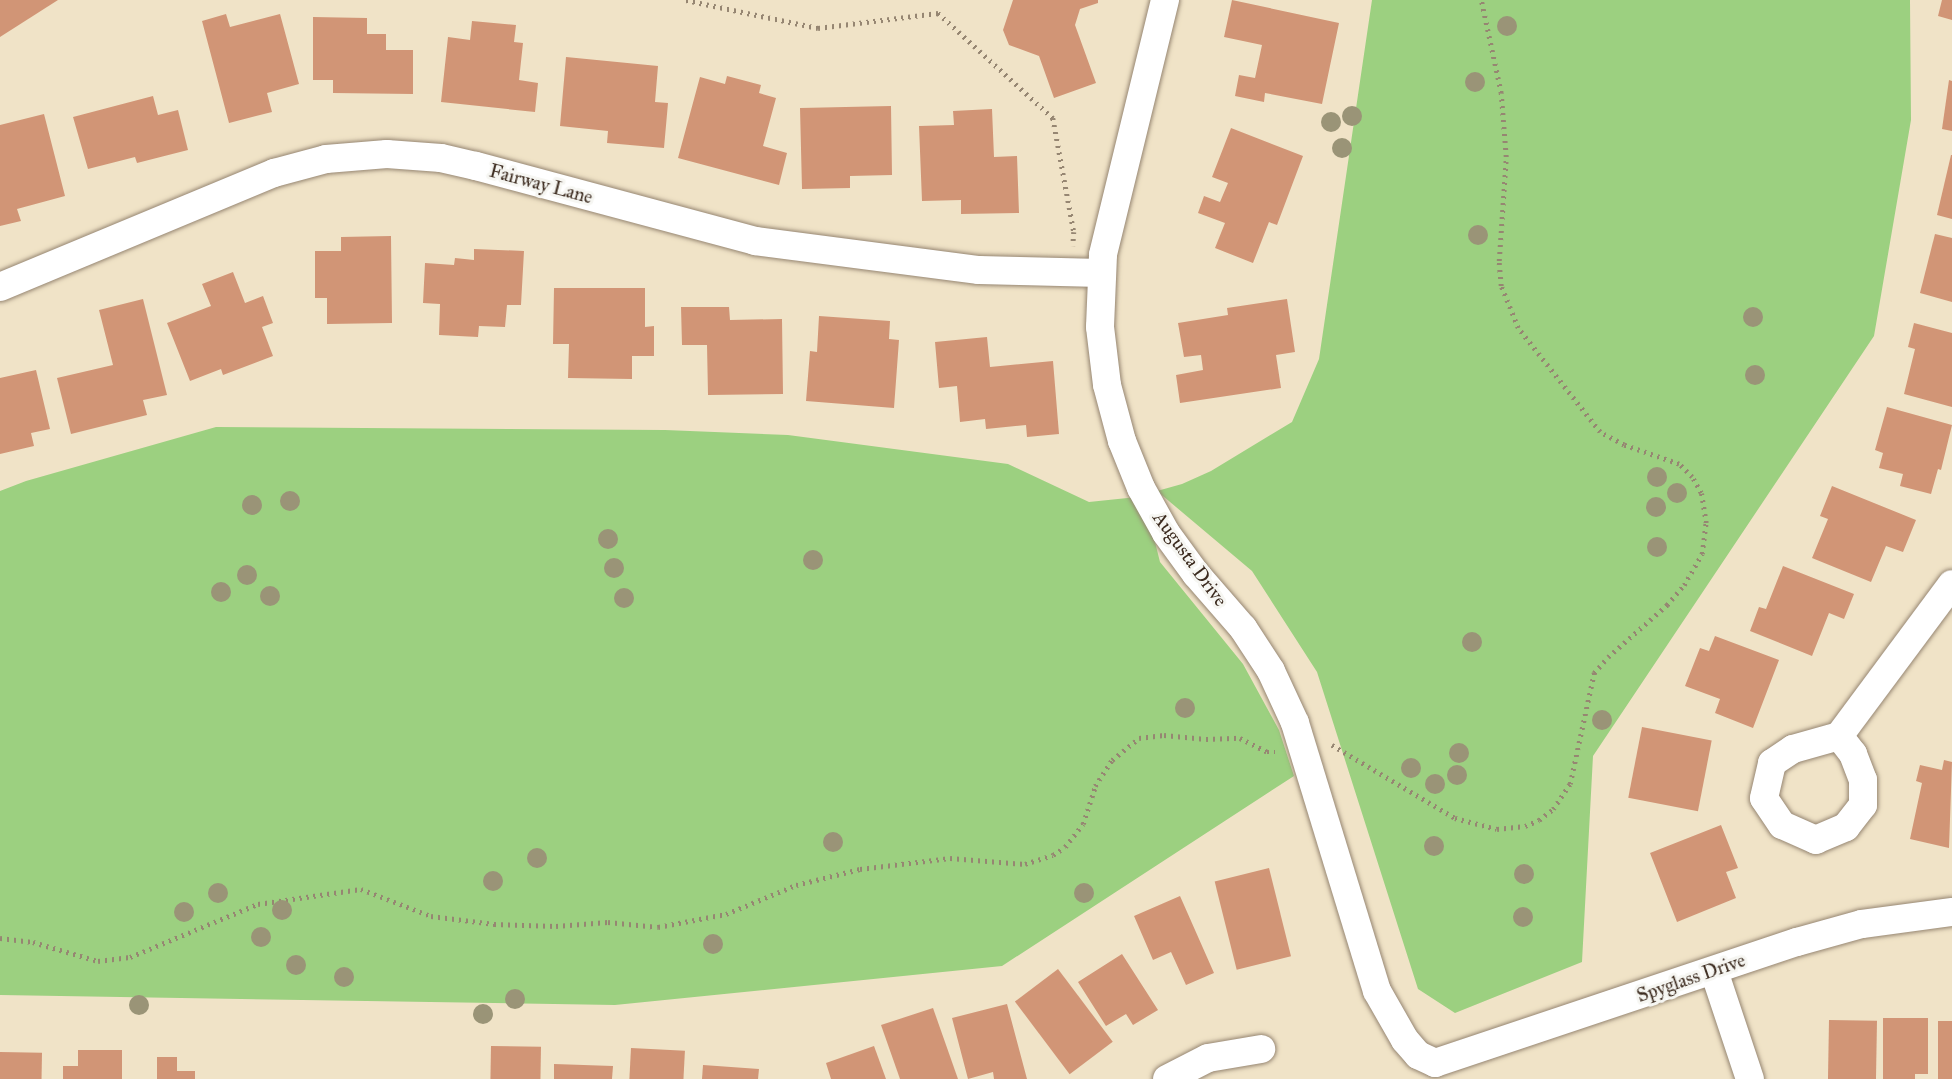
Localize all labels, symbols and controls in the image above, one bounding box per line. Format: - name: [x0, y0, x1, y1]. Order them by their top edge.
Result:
- street label: Fairway Lane: [487, 159, 595, 209]
- street label: Augusta Drive: [1148, 507, 1232, 611]
- street label: Spyglass Drive: [1634, 949, 1748, 1007]

